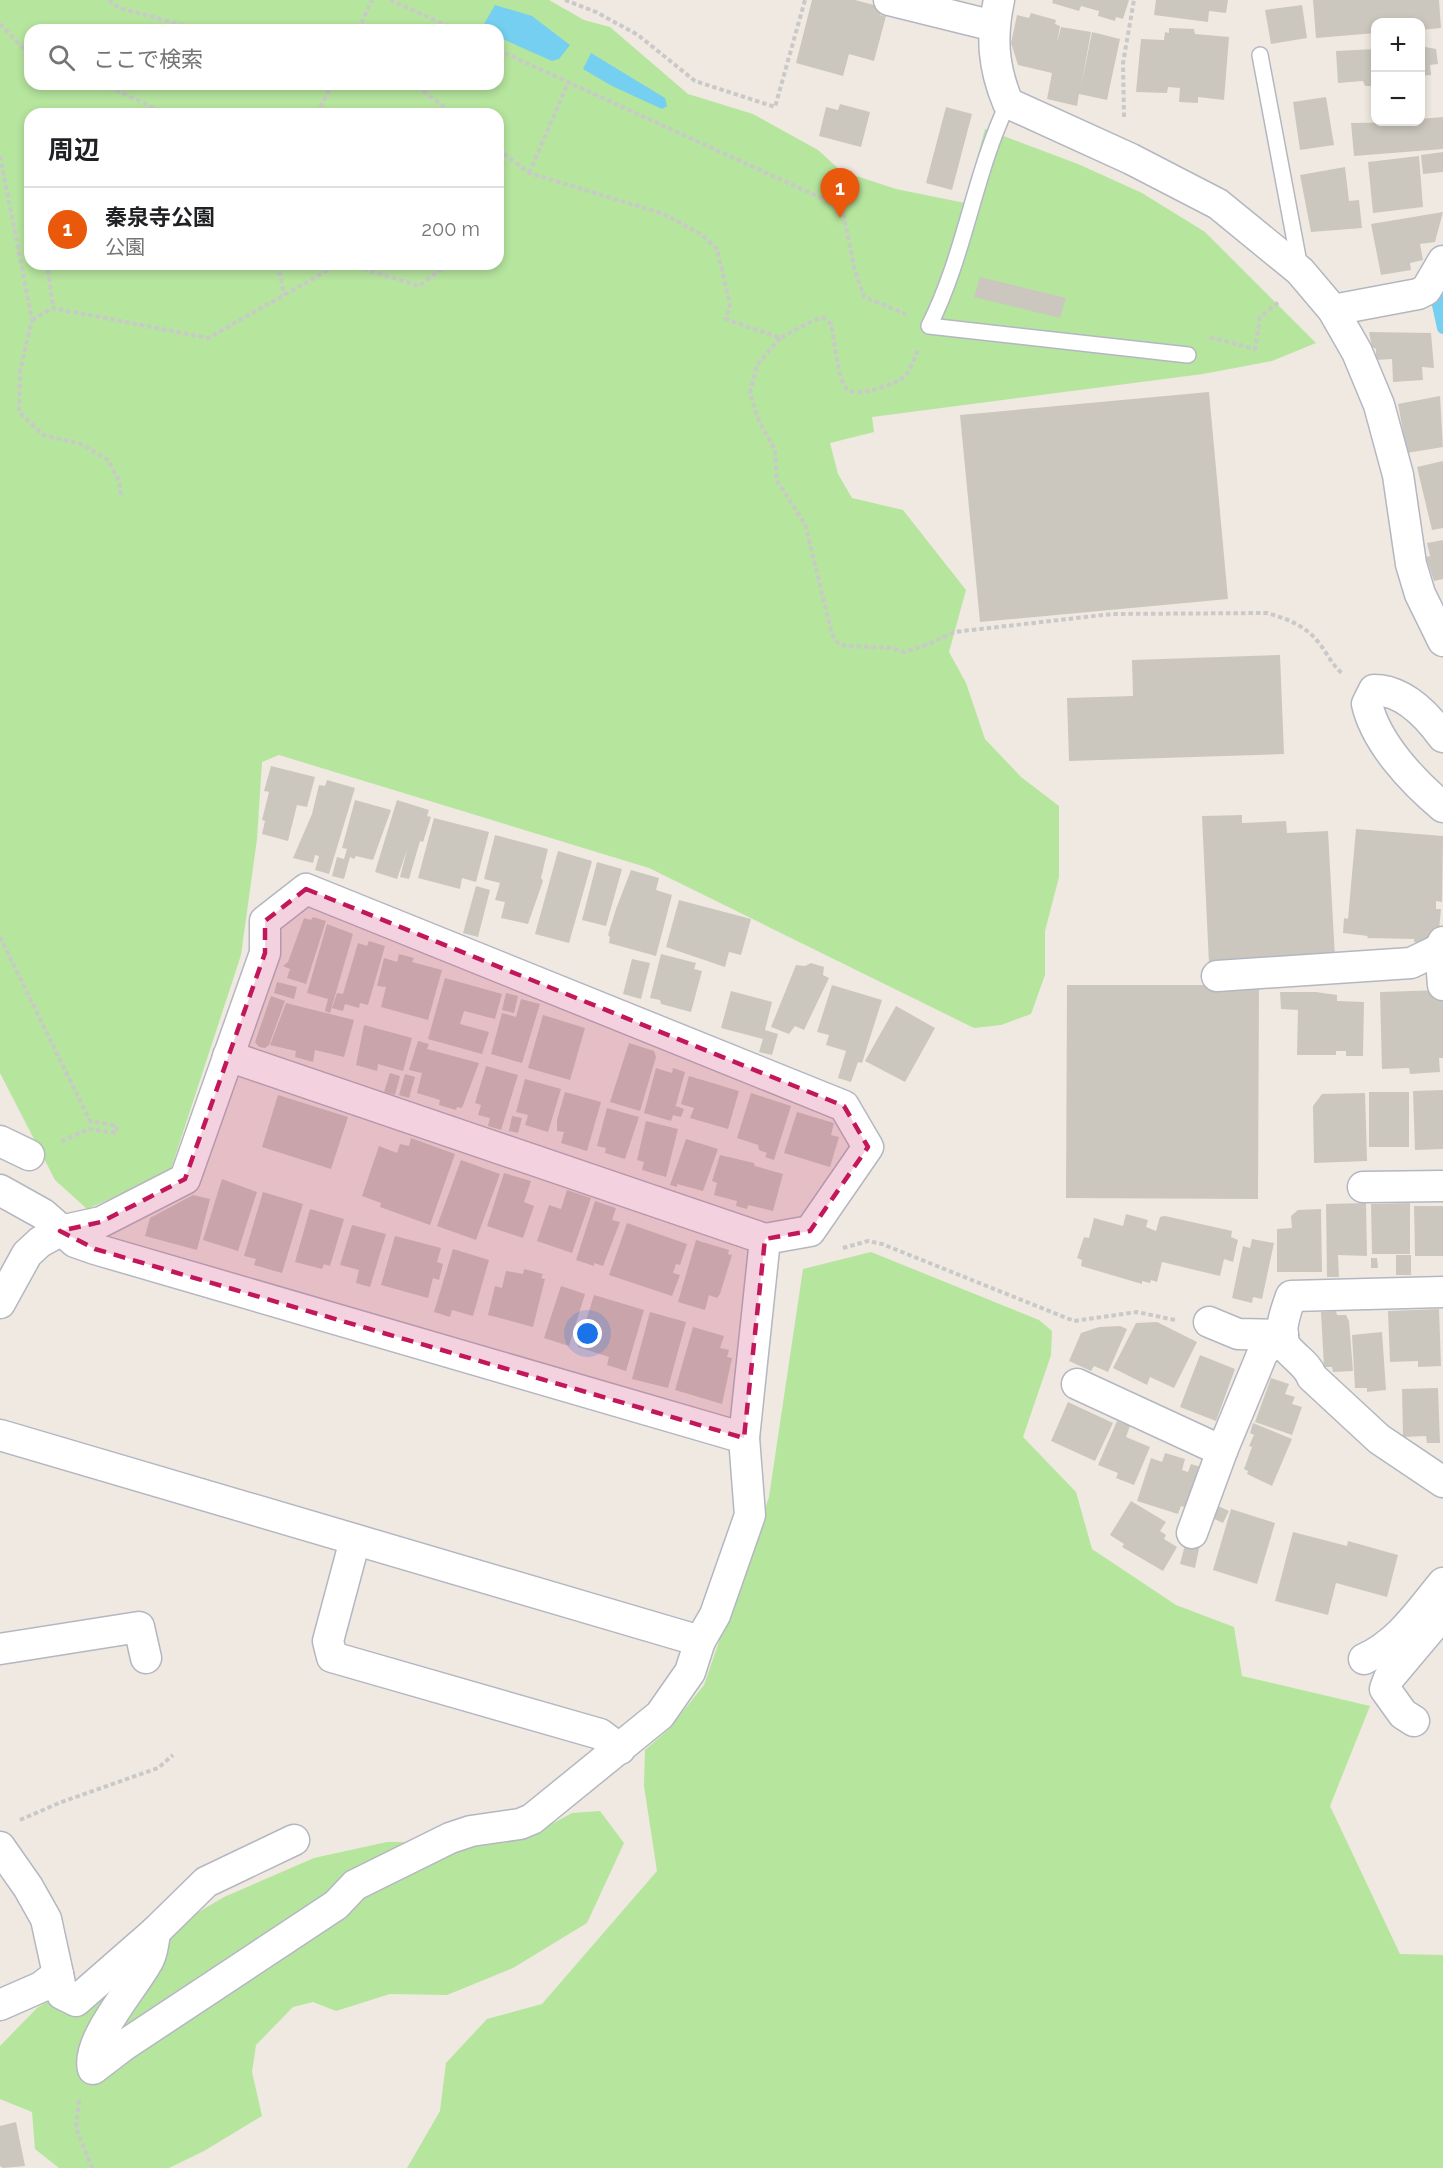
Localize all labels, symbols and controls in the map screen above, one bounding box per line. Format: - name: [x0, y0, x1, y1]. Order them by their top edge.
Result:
- map controls: [1371, 18, 1425, 126]
- button: +: [1371, 18, 1425, 72]
- search box: [24, 24, 504, 90]
- icon: search: [45, 41, 78, 74]
- text: ここで検索: [93, 46, 203, 72]
- button: −: [1371, 72, 1425, 126]
- text: 周辺: [48, 135, 100, 165]
- pin: 1: [820, 168, 860, 218]
- text: 秦泉寺公園: [105, 204, 215, 230]
- text: 1: [63, 217, 72, 241]
- text: 200 m: [422, 217, 480, 241]
- text: 公園: [105, 235, 145, 259]
- your location: [573, 1319, 602, 1348]

